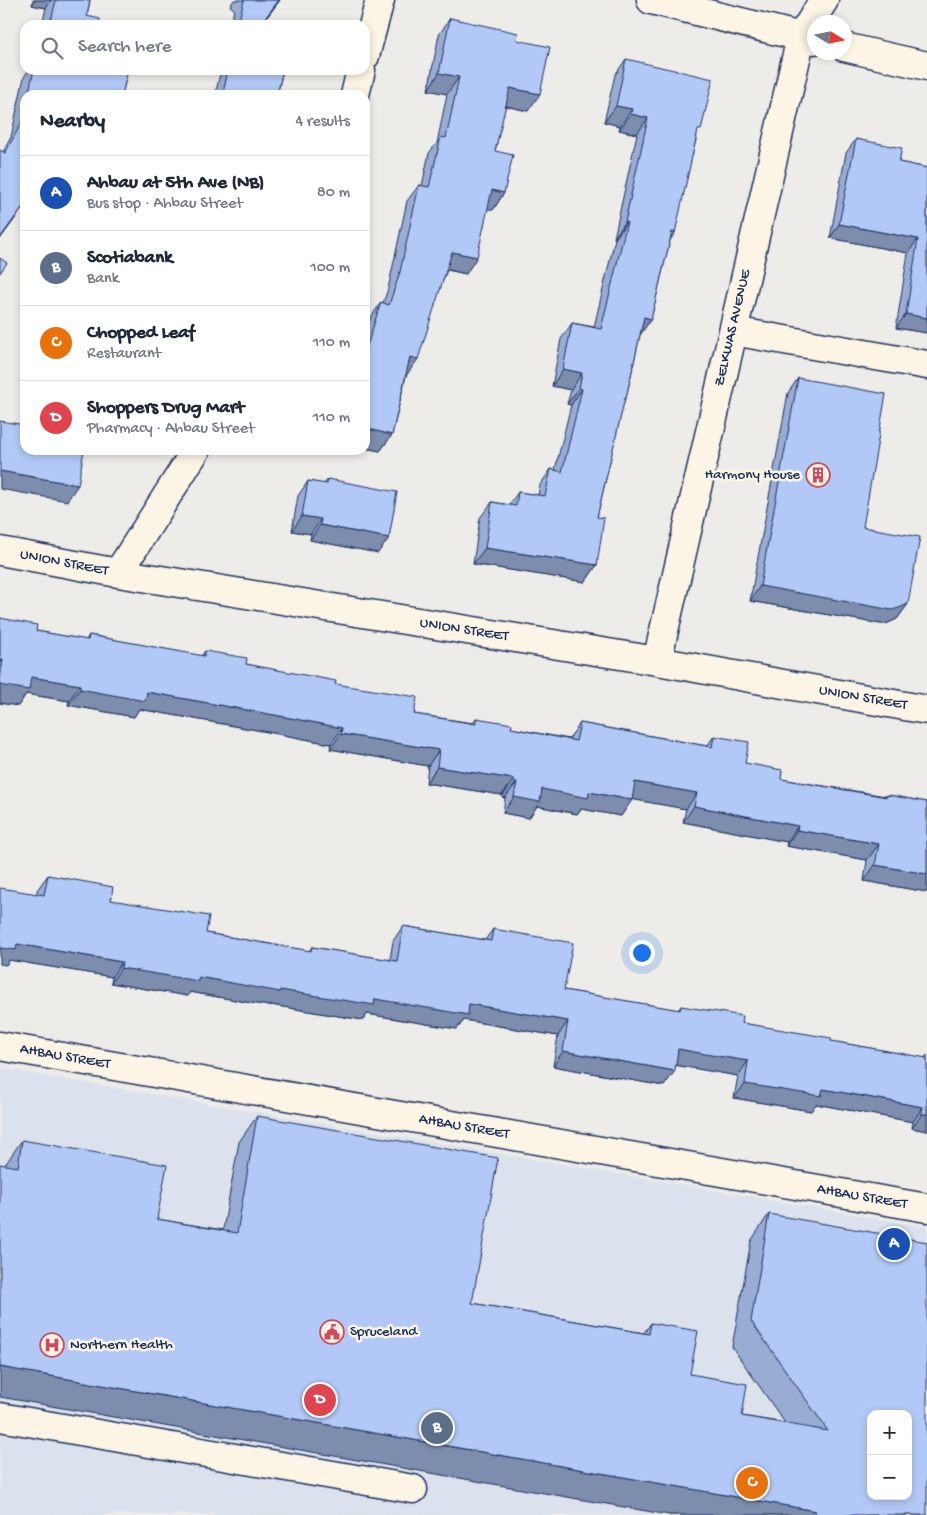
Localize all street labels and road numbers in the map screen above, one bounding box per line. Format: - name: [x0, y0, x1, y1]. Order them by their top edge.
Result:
- street label: ZELKWAS AVENUE: [711, 267, 755, 388]
- street label: UNION STREET: [18, 546, 111, 581]
- street label: UNION STREET: [418, 614, 511, 646]
- street label: UNION STREET: [817, 681, 910, 715]
- street label: AHBAU STREET: [19, 1040, 113, 1074]
- street label: AHBAU STREET: [418, 1110, 512, 1144]
- street label: AHBAU STREET: [816, 1180, 910, 1214]

